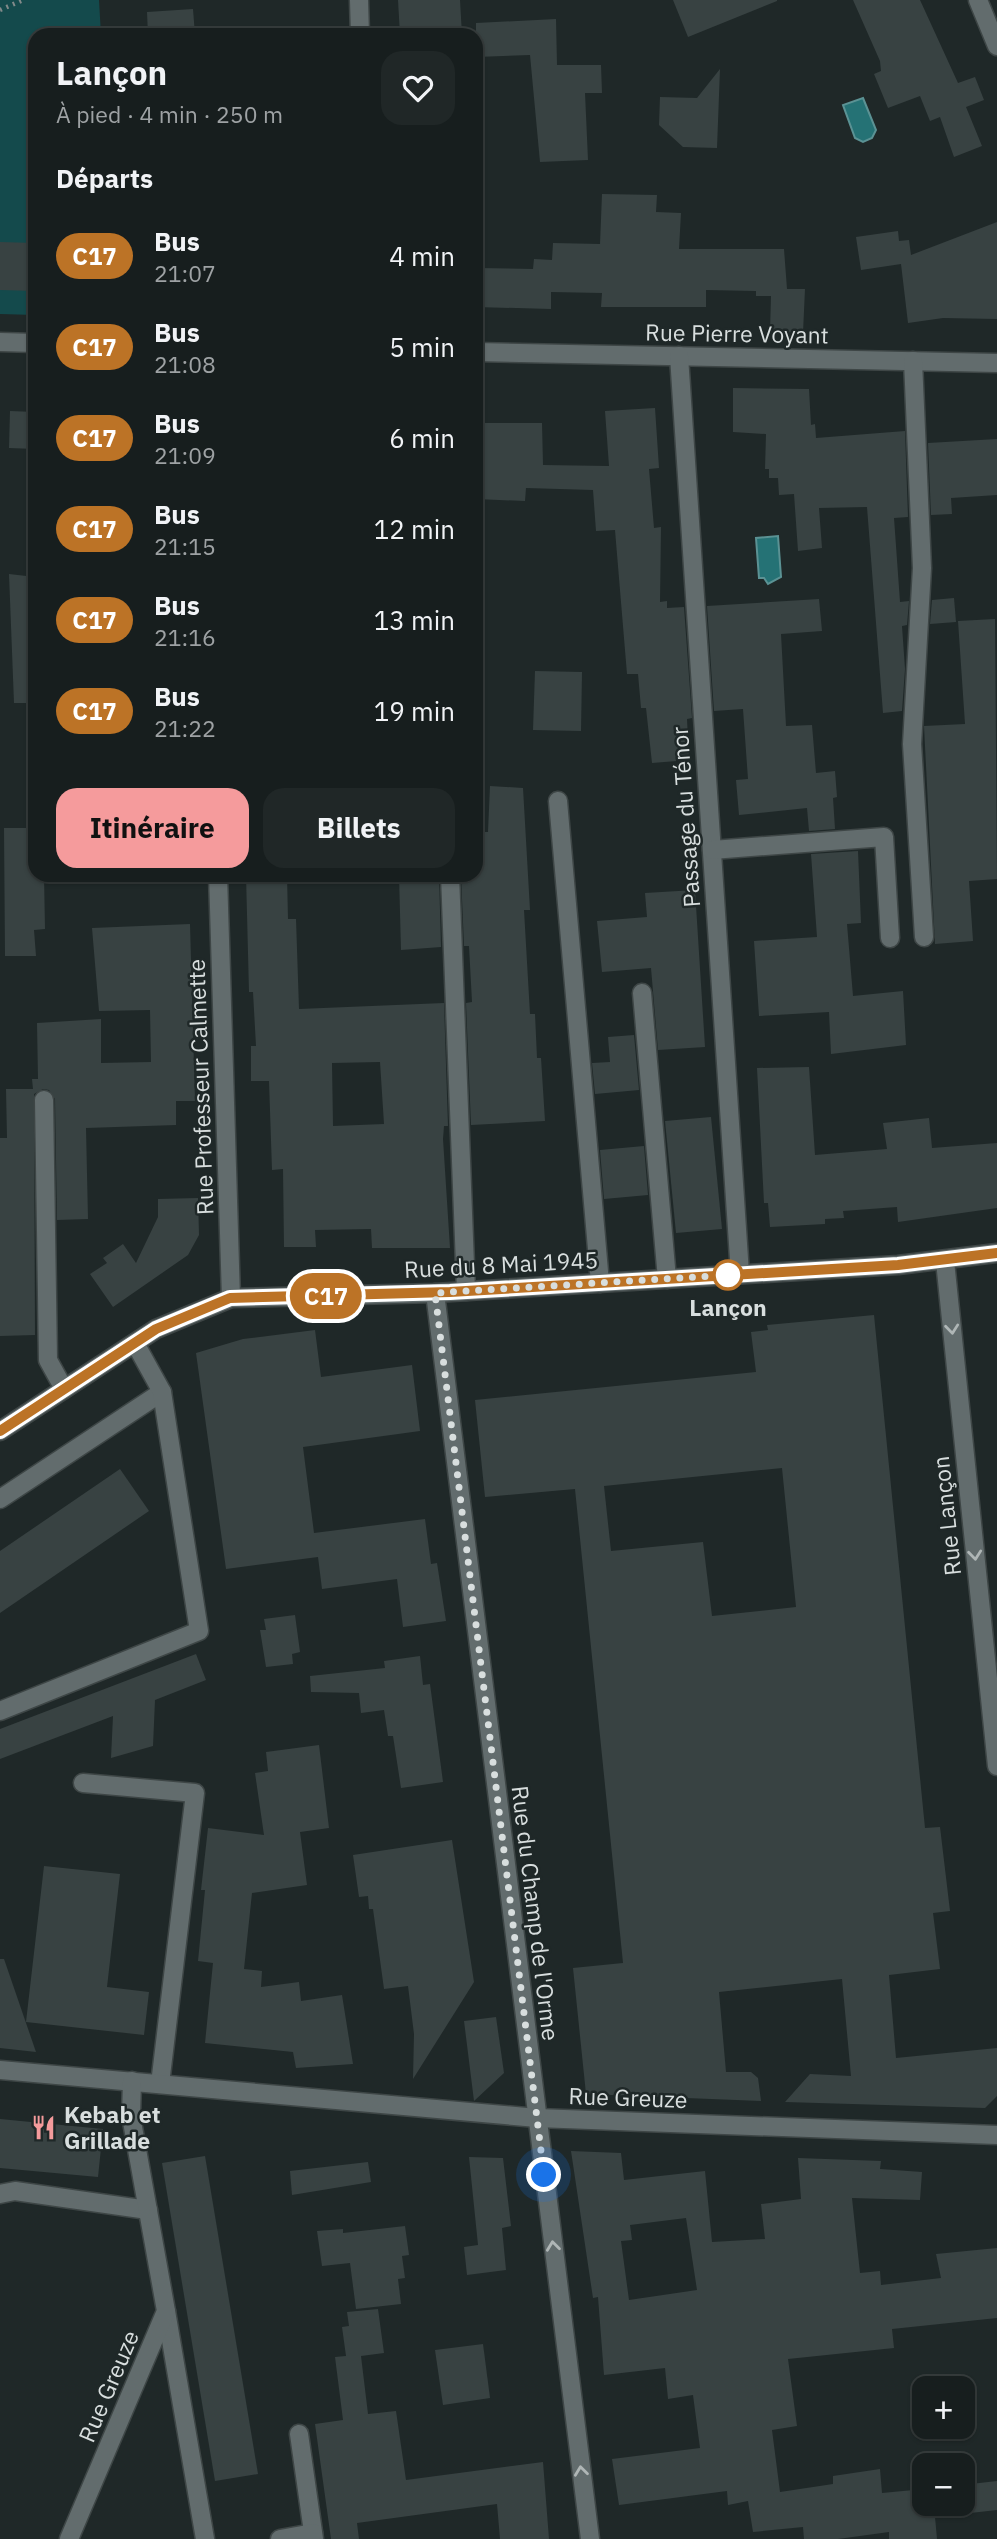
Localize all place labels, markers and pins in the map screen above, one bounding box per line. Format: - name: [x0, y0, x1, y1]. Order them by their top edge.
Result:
- marker: Lançon: [713, 1260, 743, 1290]
- place label: Lançon: [689, 1292, 767, 1322]
- place label: Kebab et Grillade: [64, 2099, 161, 2155]
- restaurant icon: Kebab et Grillade: [30, 2113, 58, 2141]

